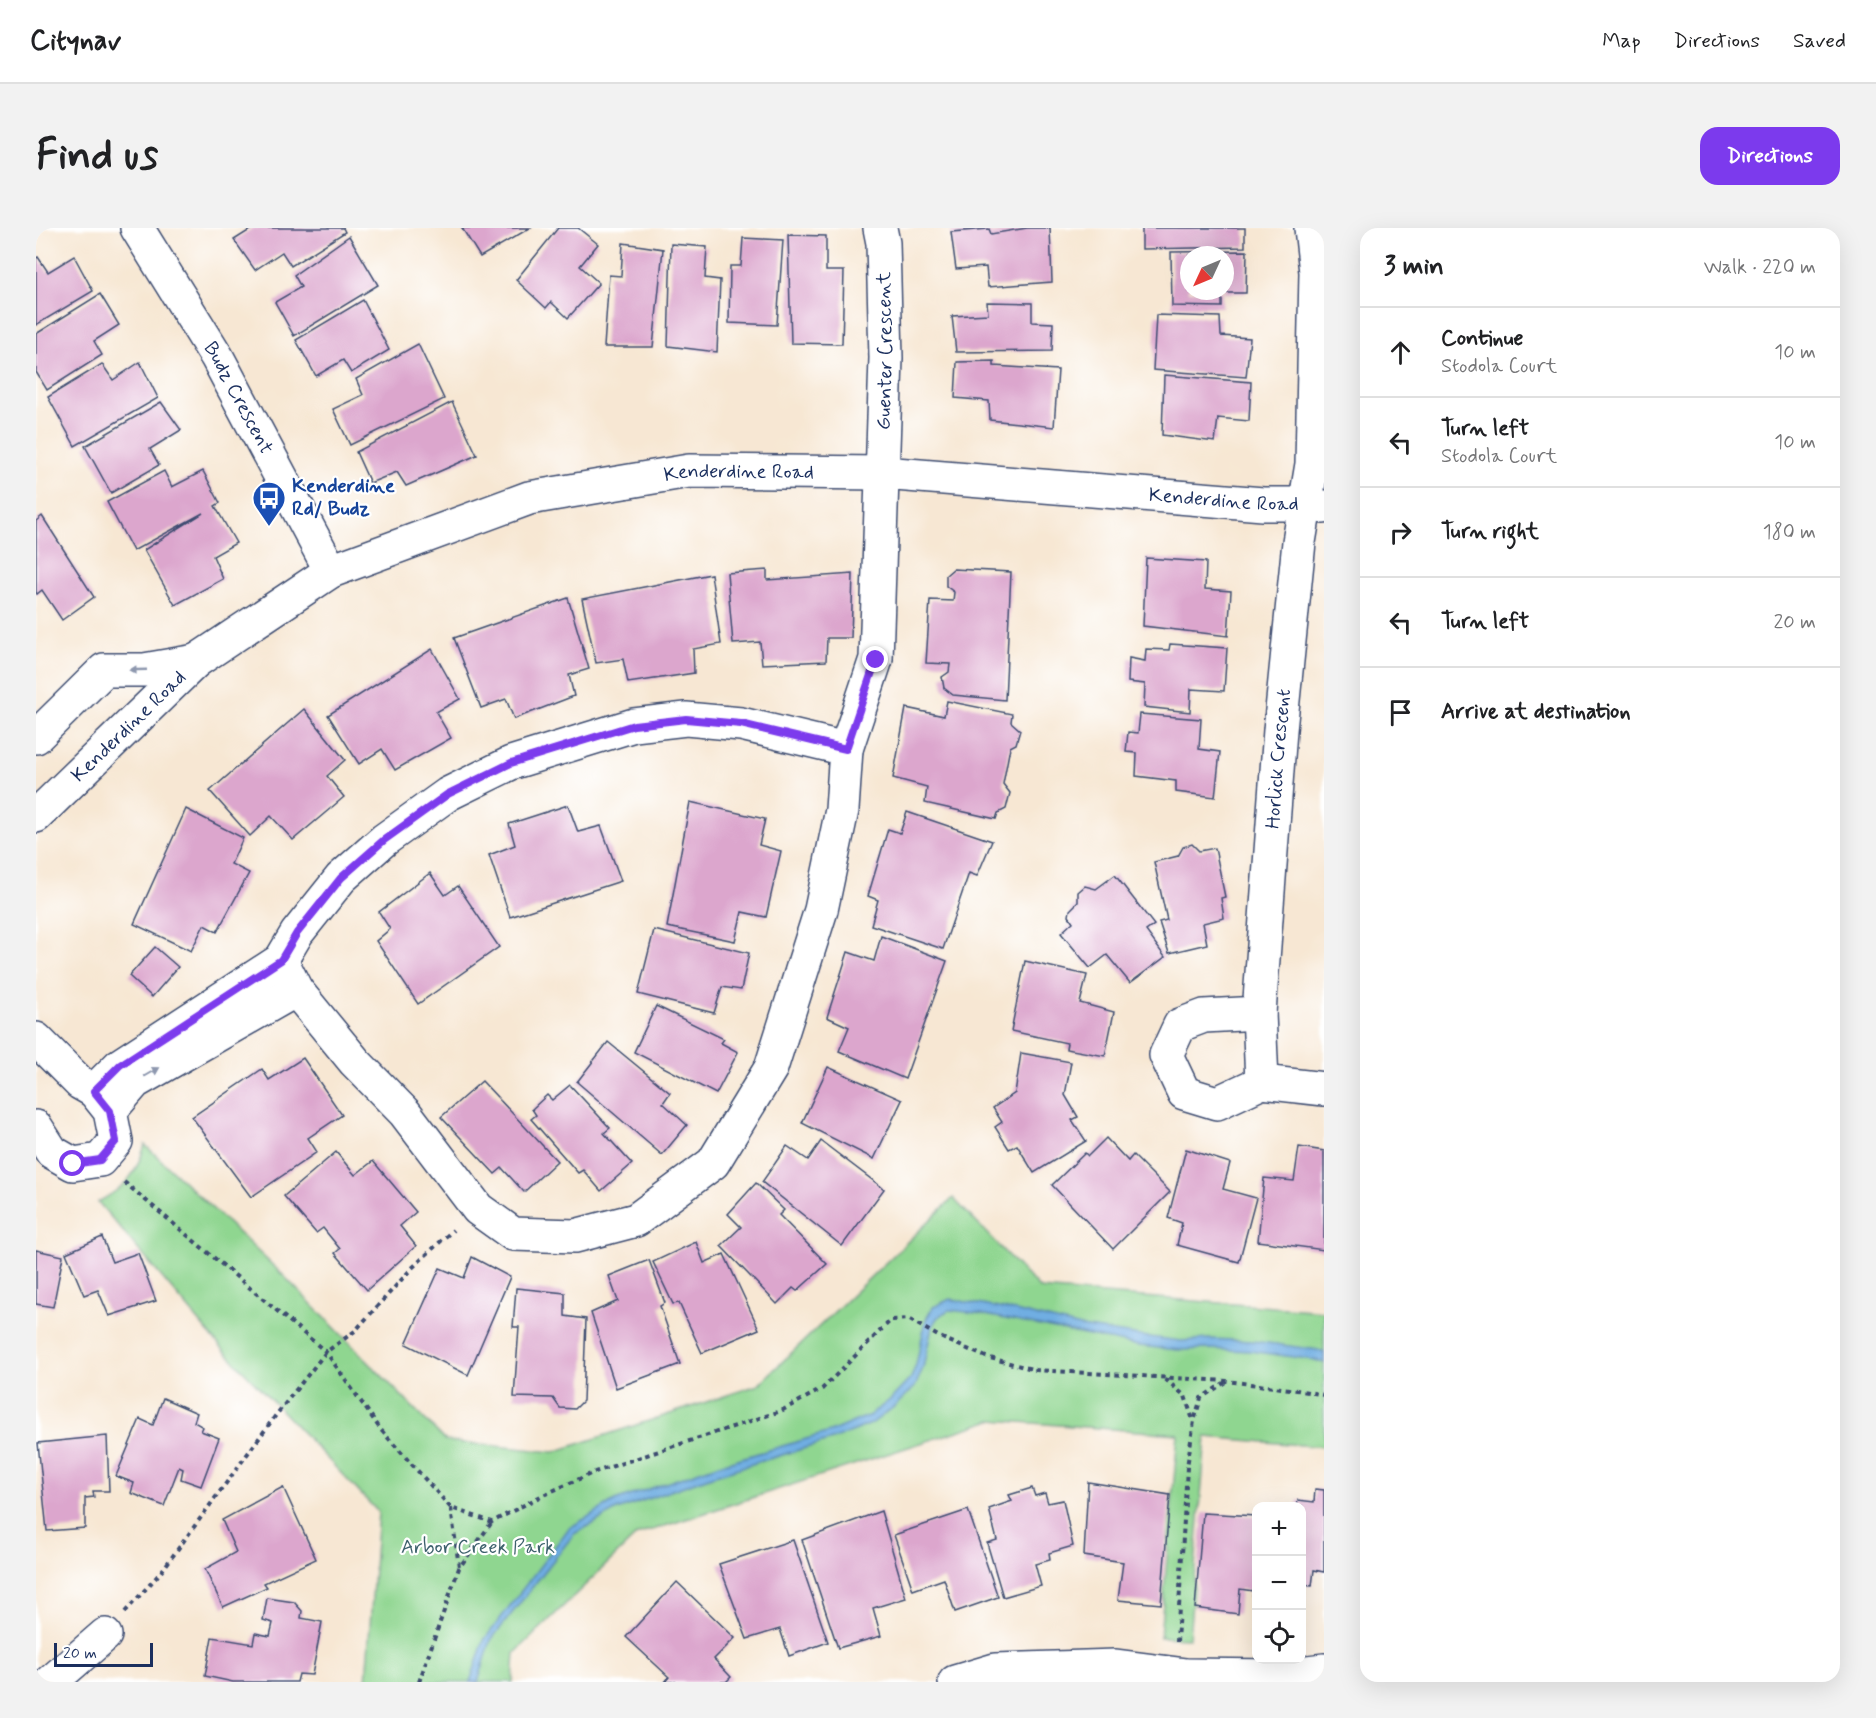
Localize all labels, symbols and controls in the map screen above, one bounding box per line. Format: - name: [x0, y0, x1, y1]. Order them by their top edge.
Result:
- text: Citynav: [30, 23, 121, 60]
- text: Map: [1602, 27, 1641, 55]
- text: Directions: [1674, 27, 1760, 55]
- text: Saved: [1793, 27, 1846, 55]
- button: Directions: [1700, 127, 1840, 185]
- text: Find us: [36, 129, 158, 184]
- north arrow: [1180, 246, 1234, 300]
- text: 3 min: [1384, 250, 1444, 284]
- text: Walk · 220 m: [1704, 254, 1816, 281]
- street label: Guenter Crescent: [870, 271, 900, 430]
- text: Continue: [1441, 325, 1523, 353]
- street label: Budz Crescent: [197, 336, 280, 459]
- icon: ahead: [1384, 336, 1417, 369]
- text: 10 m: [1774, 339, 1816, 366]
- text: Stodola Court: [1441, 353, 1557, 380]
- text: Turn left: [1441, 415, 1529, 443]
- icon: left: [1384, 426, 1417, 459]
- text: 10 m: [1774, 429, 1816, 456]
- text: Stodola Court: [1441, 443, 1557, 470]
- street label: Kenderdine Road: [662, 457, 814, 489]
- place label: Kenderdine Rd/ Budz: [292, 473, 395, 523]
- bus stop icon: Kenderdine Rd/ Budz: [251, 480, 287, 527]
- street label: Kenderdine Road: [1148, 481, 1299, 518]
- icon: right: [1384, 516, 1417, 549]
- text: Turn right: [1441, 518, 1539, 546]
- text: 180 m: [1763, 519, 1816, 546]
- icon: left: [1384, 606, 1417, 639]
- text: Turn left: [1441, 608, 1529, 636]
- text: 20 m: [1773, 609, 1816, 636]
- route end: [862, 646, 888, 672]
- street label: Kenderdine Road: [65, 664, 192, 788]
- one-way arrow: [129, 665, 148, 675]
- street label: Horlick Crescent: [1259, 687, 1298, 830]
- icon: arrive: [1384, 696, 1417, 729]
- text: Arrive at destination: [1441, 698, 1631, 726]
- one-way arrow: [144, 1067, 161, 1077]
- route start: [59, 1150, 85, 1176]
- map controls: [1252, 1502, 1306, 1664]
- button: +: [1252, 1502, 1306, 1556]
- park label: Arbor Creek Park: [401, 1534, 555, 1561]
- button: −: [1252, 1556, 1306, 1610]
- button: locate: [1252, 1610, 1306, 1664]
- scale bar: [54, 1640, 153, 1668]
- text: 20 m: [63, 1643, 97, 1664]

